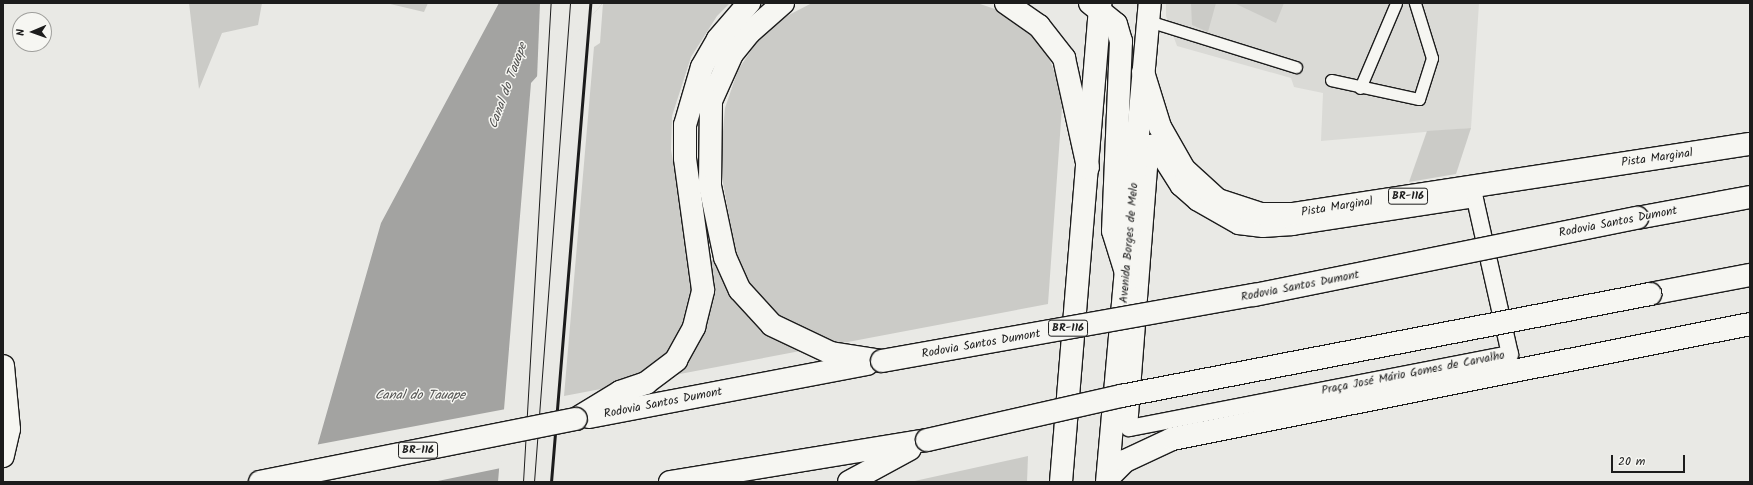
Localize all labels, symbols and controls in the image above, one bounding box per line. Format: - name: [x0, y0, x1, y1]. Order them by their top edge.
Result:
- north arrow: [12, 12, 52, 52]
- text: N: [12, 29, 30, 36]
- water label: Canal do Tauape: [486, 41, 532, 131]
- street label: Pista Marginal: [1620, 146, 1694, 170]
- street label: Avenida Borges de Melo: [1117, 182, 1141, 304]
- road number: BR-116: [1388, 187, 1428, 205]
- street label: Pista Marginal: [1300, 194, 1374, 220]
- street label: Rodovia Santos Dumont: [1558, 203, 1678, 241]
- street label: Rodovia Santos Dumont: [1240, 267, 1360, 305]
- road number: BR-116: [1048, 319, 1088, 337]
- street label: Rodovia Santos Dumont: [921, 326, 1041, 362]
- street label: Praça José Mário Gomes de Carvalho: [1320, 348, 1506, 398]
- street label: Rodovia Santos Dumont: [603, 384, 723, 422]
- water label: Canal do Tauape: [375, 388, 465, 404]
- road number: BR-116: [398, 441, 438, 459]
- scale bar: [1613, 447, 1687, 473]
- text: 20 m: [1618, 452, 1645, 471]

